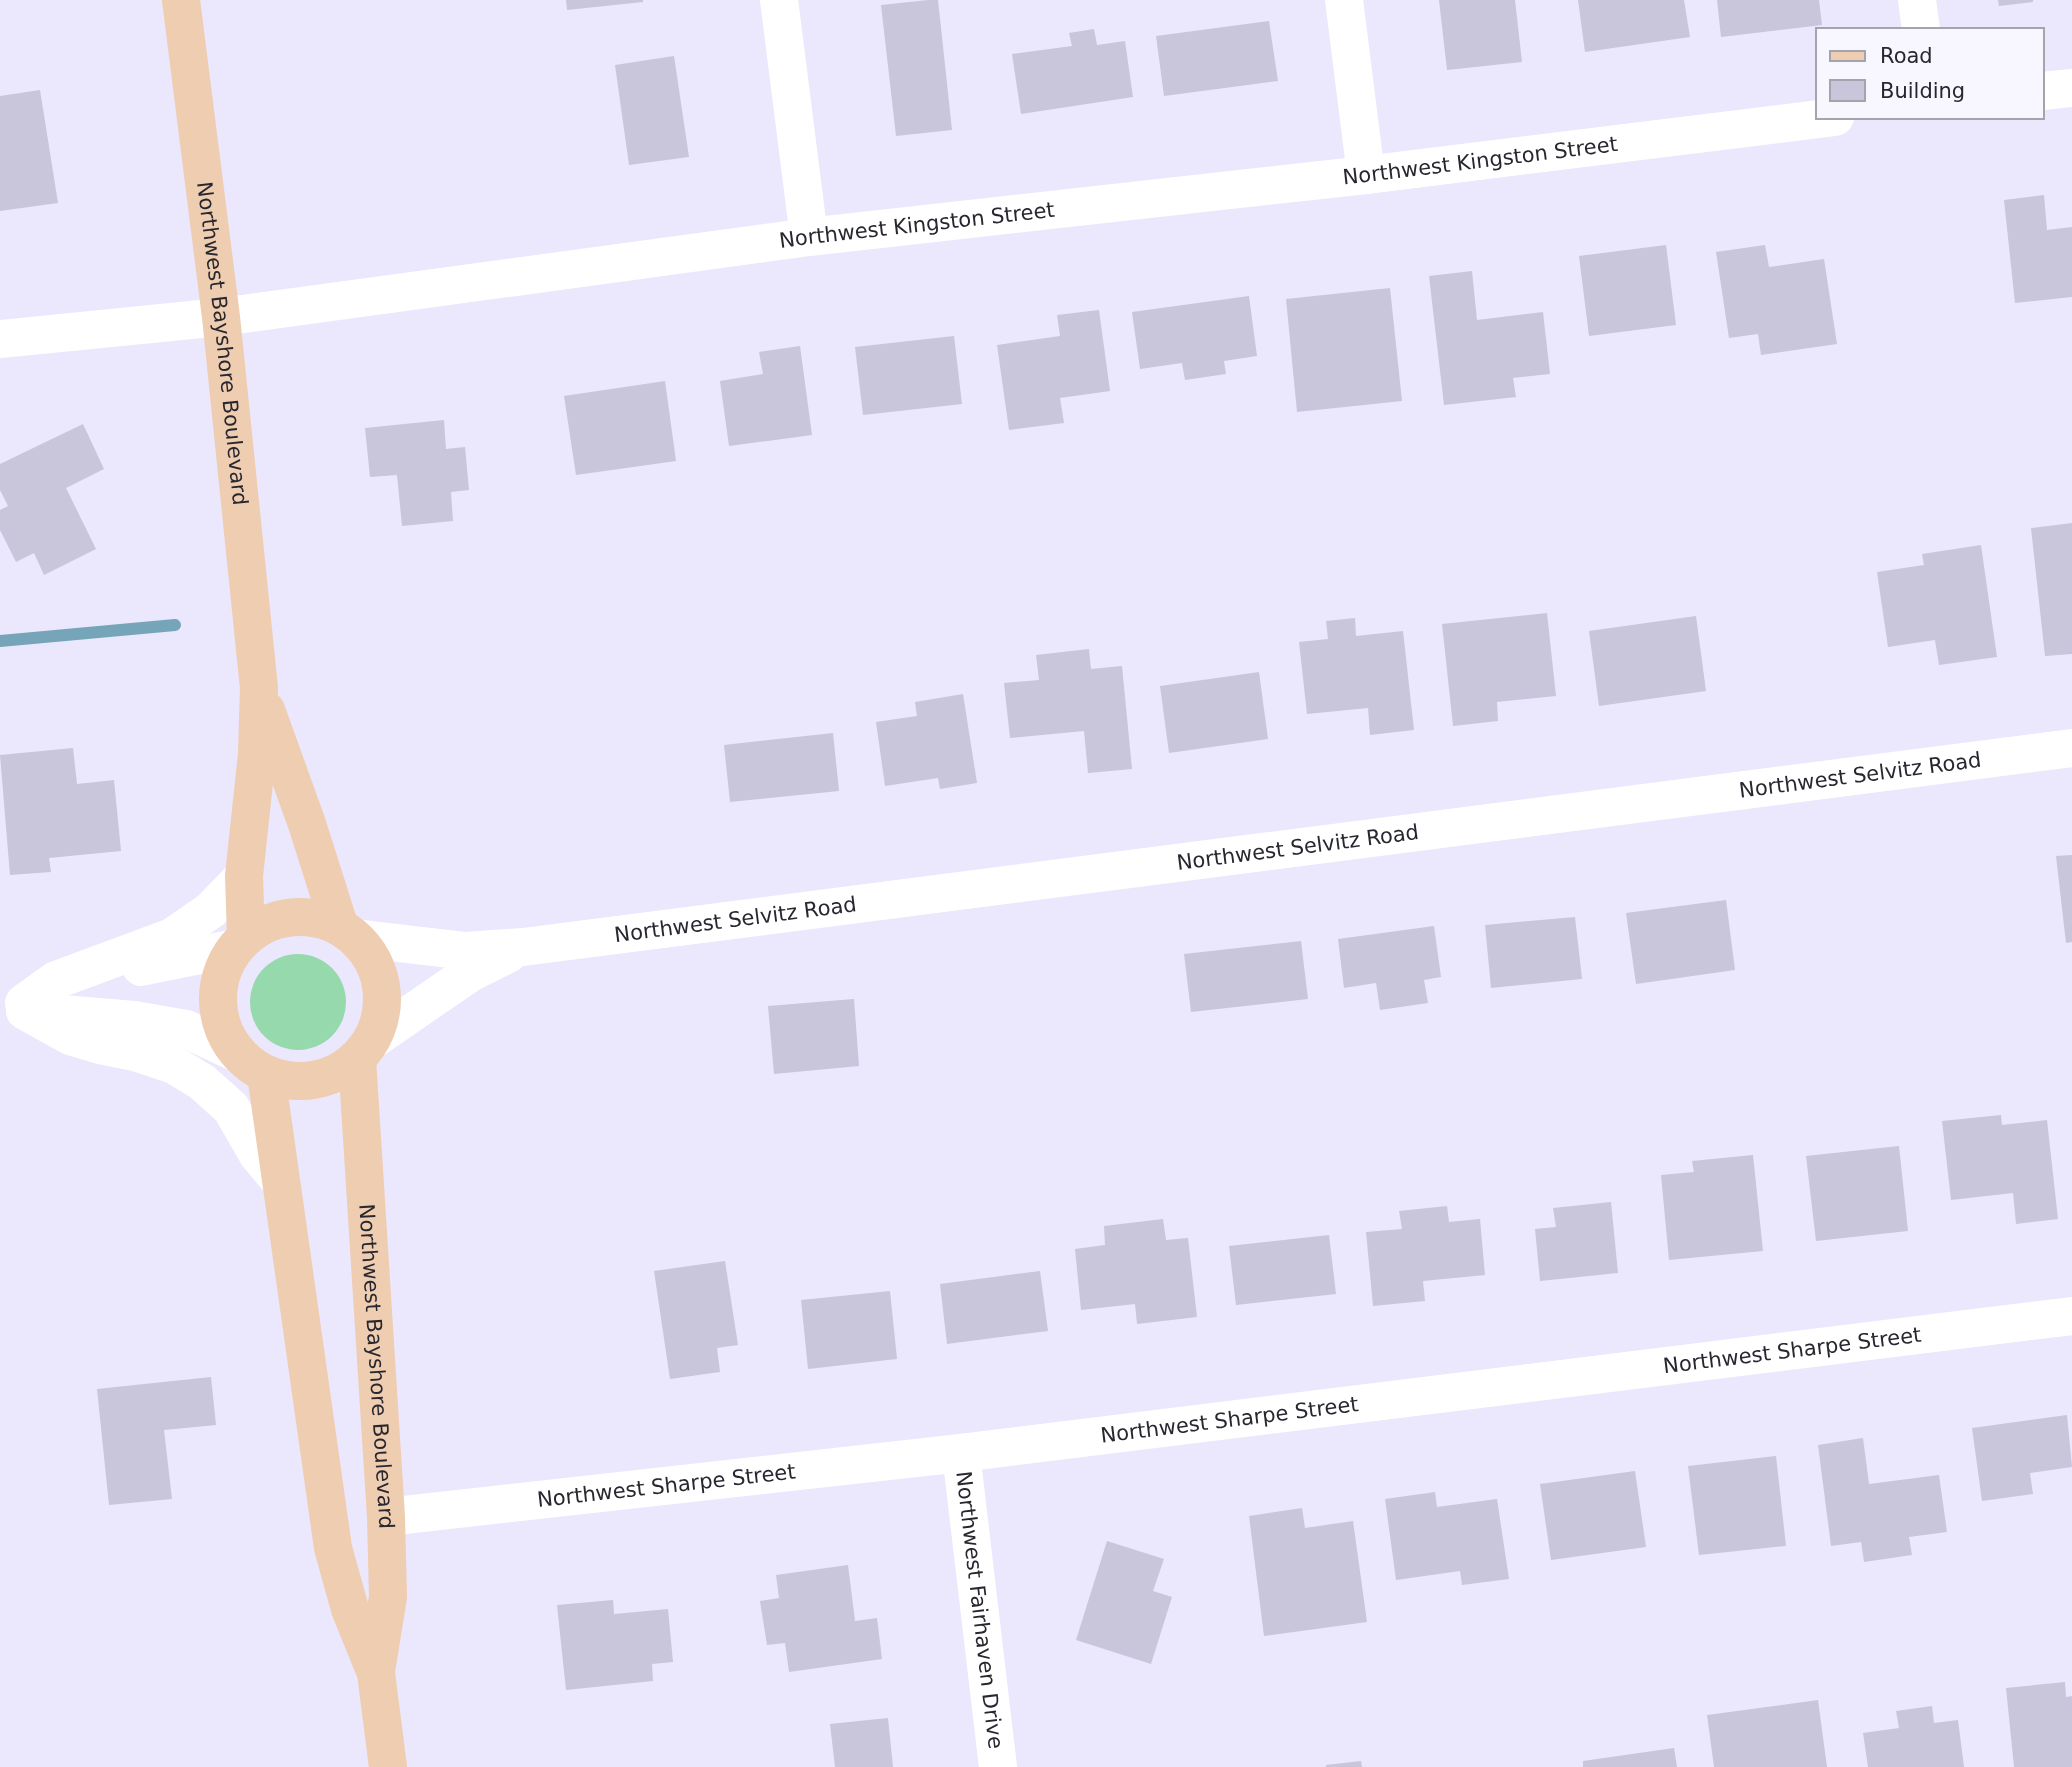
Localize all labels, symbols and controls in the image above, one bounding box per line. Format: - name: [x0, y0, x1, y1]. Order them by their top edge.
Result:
- legend: [1816, 28, 2044, 119]
- text: Road: [1880, 44, 1933, 68]
- text: Building: [1880, 79, 1965, 103]
- street label: Northwest Kingston Street: [1341, 132, 1619, 190]
- street label: Northwest Bayshore Boulevard: [192, 180, 252, 507]
- street label: Northwest Kingston Street: [778, 198, 1056, 253]
- street label: Northwest Selvitz Road: [1738, 748, 1983, 803]
- street label: Northwest Selvitz Road: [1175, 820, 1420, 875]
- street label: Northwest Selvitz Road: [613, 892, 858, 947]
- street label: Northwest Bayshore Boulevard: [354, 1203, 398, 1529]
- street label: Northwest Sharpe Street: [1662, 1323, 1923, 1378]
- street label: Northwest Sharpe Street: [1099, 1392, 1360, 1448]
- street label: Northwest Sharpe Street: [536, 1460, 797, 1512]
- street label: Northwest Fairhaven Drive: [951, 1470, 1008, 1750]

